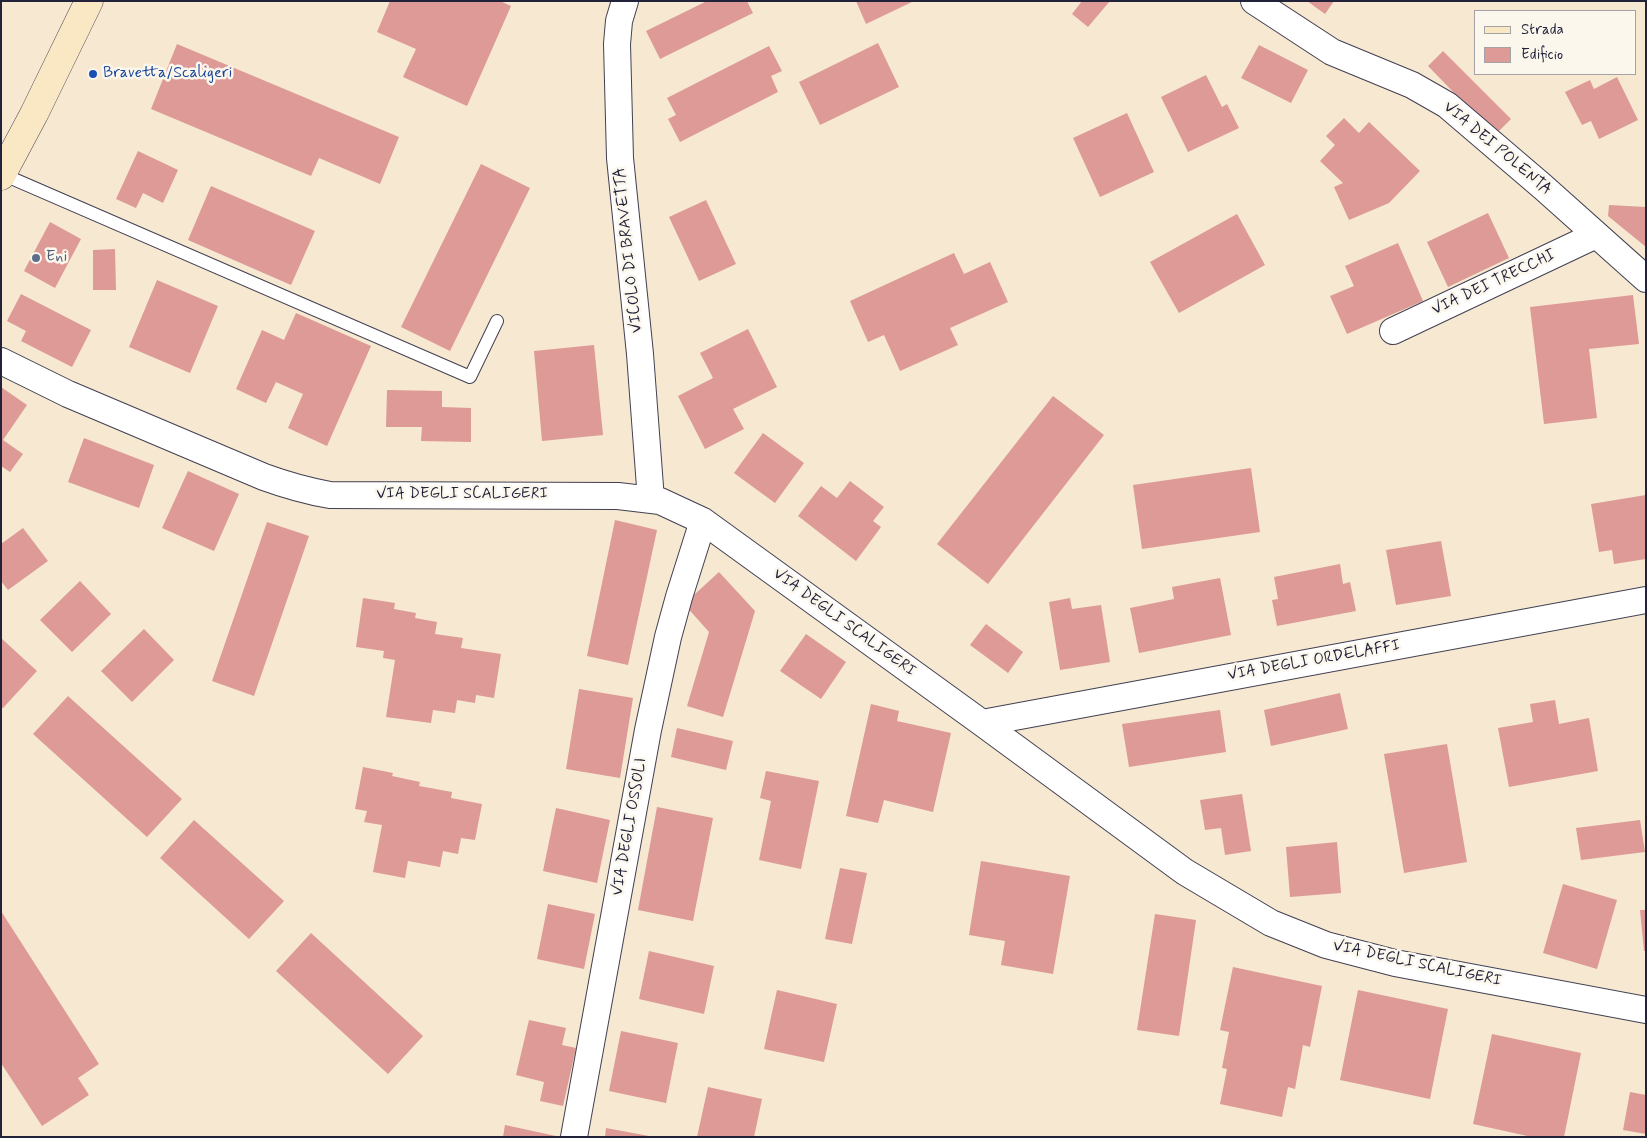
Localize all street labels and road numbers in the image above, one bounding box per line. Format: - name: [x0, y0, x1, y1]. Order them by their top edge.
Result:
- street label: VIA DEI POLENTA: [1439, 98, 1555, 200]
- street label: VICOLO DI BRAVETTA: [611, 166, 647, 334]
- street label: VIA DEI TRECCHI: [1429, 246, 1559, 320]
- street label: VIA DEGLI SCALIGERI: [376, 485, 548, 505]
- street label: VIA DEGLI SCALIGERI: [769, 565, 919, 681]
- street label: VIA DEGLI ORDELAFFI: [1226, 636, 1402, 686]
- street label: VIA DEGLI OSSOLI: [608, 757, 652, 897]
- street label: VIA DEGLI SCALIGERI: [1331, 937, 1503, 991]

